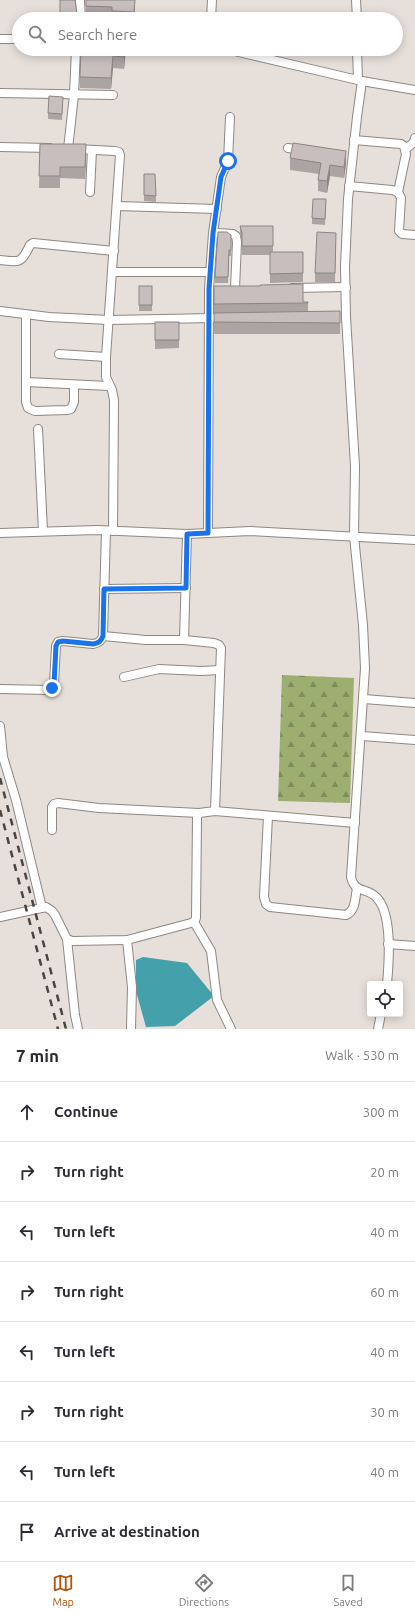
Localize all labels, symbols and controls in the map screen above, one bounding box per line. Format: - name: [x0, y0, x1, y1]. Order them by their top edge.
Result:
- search box: [12, 12, 403, 56]
- icon: search: [26, 23, 48, 45]
- text: Search here: [58, 26, 137, 43]
- route start: [219, 152, 237, 170]
- route end: [43, 679, 61, 697]
- map controls: [367, 981, 403, 1017]
- button: locate: [367, 981, 403, 1017]
- text: 7 min: [16, 1046, 59, 1065]
- text: Walk · 530 m: [325, 1048, 399, 1062]
- icon: ahead: [16, 1101, 38, 1123]
- text: Continue: [54, 1103, 118, 1120]
- text: 300 m: [363, 1105, 399, 1119]
- icon: right: [16, 1161, 38, 1183]
- text: Turn right: [54, 1163, 124, 1180]
- text: 20 m: [370, 1165, 399, 1179]
- icon: left: [16, 1221, 38, 1243]
- text: Turn left: [54, 1223, 115, 1240]
- text: 40 m: [370, 1225, 399, 1239]
- icon: right: [16, 1281, 38, 1303]
- text: Turn right: [54, 1283, 124, 1300]
- text: 60 m: [370, 1285, 399, 1299]
- icon: left: [16, 1341, 38, 1363]
- text: Turn left: [54, 1343, 115, 1360]
- text: 40 m: [370, 1345, 399, 1359]
- icon: right: [16, 1401, 38, 1423]
- text: Turn right: [54, 1403, 124, 1420]
- text: 30 m: [370, 1405, 399, 1419]
- icon: left: [16, 1461, 38, 1483]
- text: Turn left: [54, 1463, 115, 1480]
- text: 40 m: [370, 1465, 399, 1479]
- icon: arrive: [16, 1521, 38, 1543]
- text: Arrive at destination: [54, 1523, 200, 1540]
- tab: Map: [52, 1572, 74, 1608]
- tab: Directions: [179, 1572, 229, 1608]
- tab: Saved: [333, 1572, 363, 1608]

